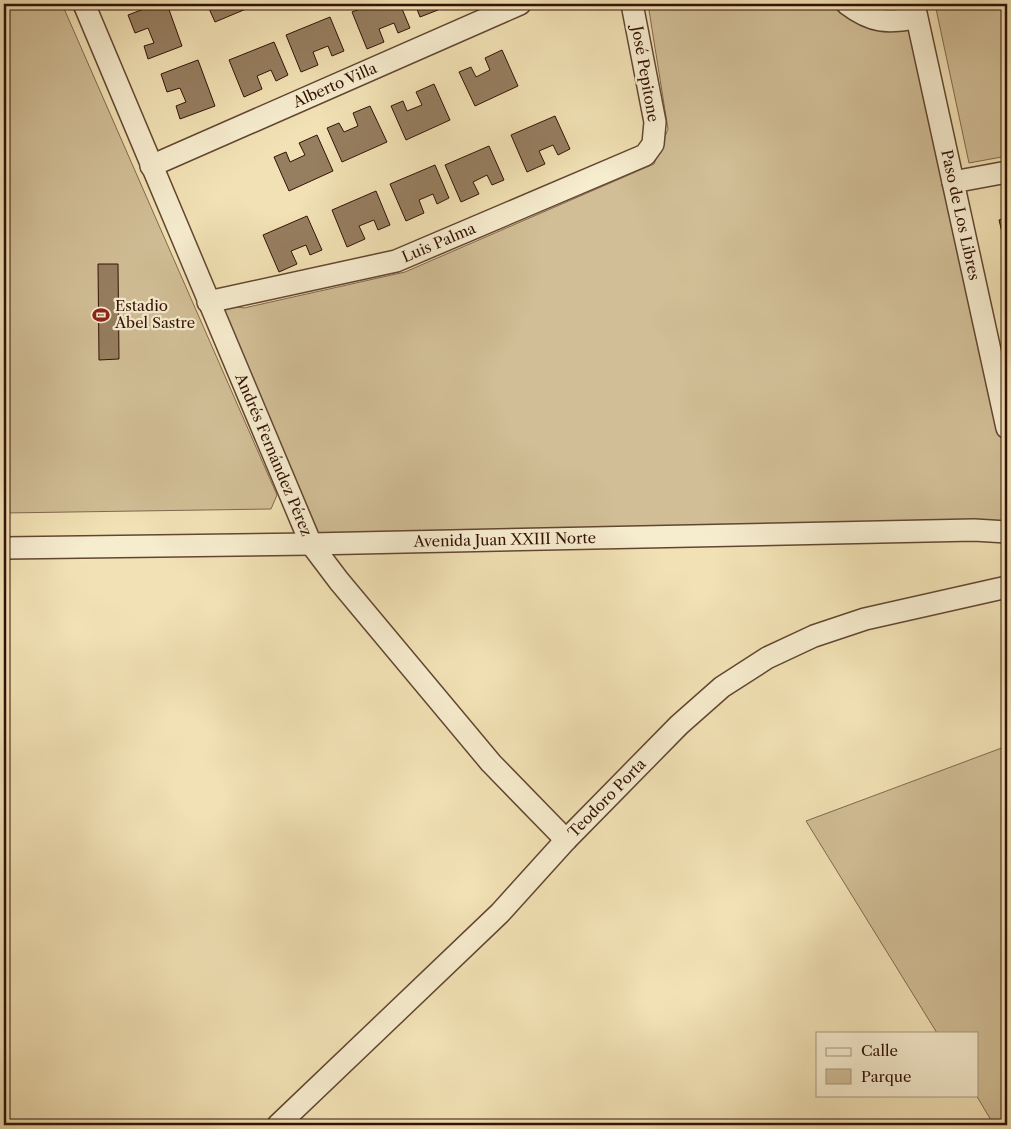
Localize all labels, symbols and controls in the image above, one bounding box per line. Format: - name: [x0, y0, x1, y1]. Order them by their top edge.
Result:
- street label: José Pepitone: [627, 22, 663, 123]
- street label: Alberto Villa: [289, 58, 380, 112]
- street label: Paso de Los Libres: [937, 148, 984, 282]
- street label: Luis Palma: [399, 218, 478, 266]
- place label: Estadio Abel Sastre: [114, 296, 195, 332]
- sports icon: Estadio Abel Sastre: [91, 305, 111, 325]
- street label: Andrés Fernández Pérez: [231, 369, 317, 539]
- street label: Avenida Juan XXIII Norte: [413, 528, 596, 551]
- street label: Teodoro Porta: [564, 754, 650, 841]
- legend: [816, 1032, 978, 1096]
- text: Calle: [861, 1041, 898, 1060]
- text: Parque: [861, 1067, 911, 1086]

